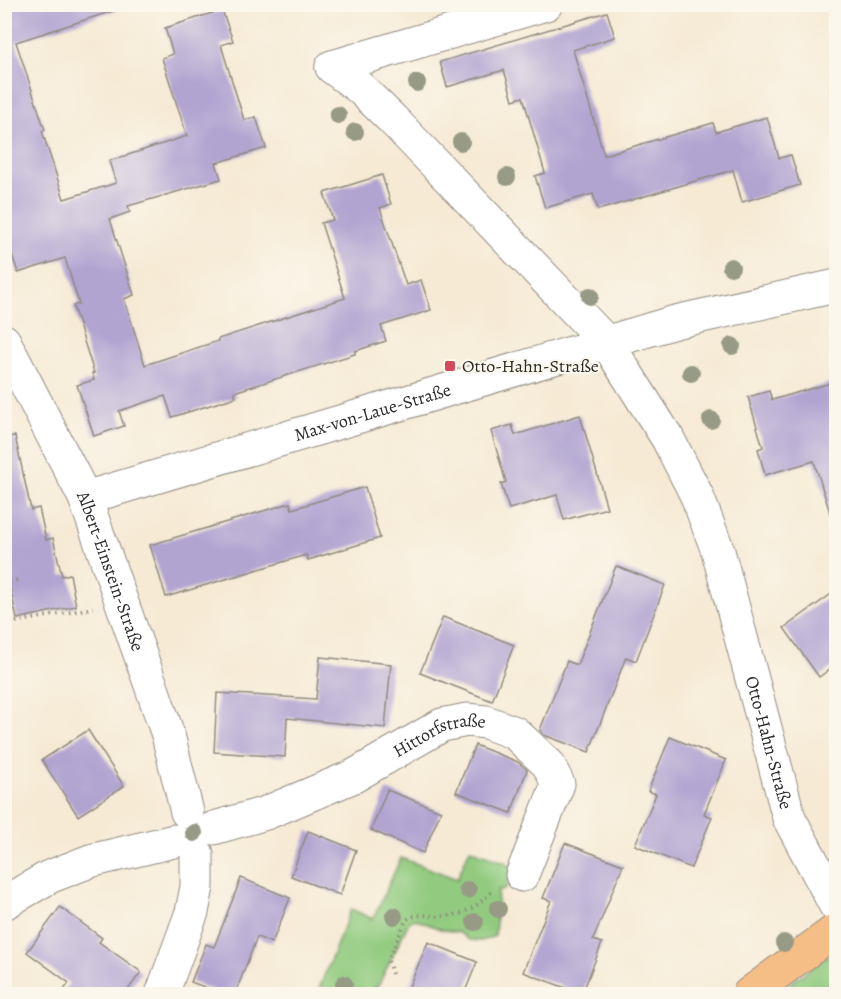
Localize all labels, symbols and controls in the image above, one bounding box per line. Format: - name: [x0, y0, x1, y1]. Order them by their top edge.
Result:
- place label: Otto-Hahn-Straße: [462, 354, 599, 378]
- marker: Otto-Hahn-Straße: [443, 359, 457, 373]
- street label: Max-von-Laue-Straße: [291, 378, 454, 447]
- street label: Albert-Einstein-Straße: [71, 485, 150, 654]
- street label: Otto-Hahn-Straße: [740, 673, 798, 812]
- street label: Hittorfstraße: [388, 708, 487, 763]

